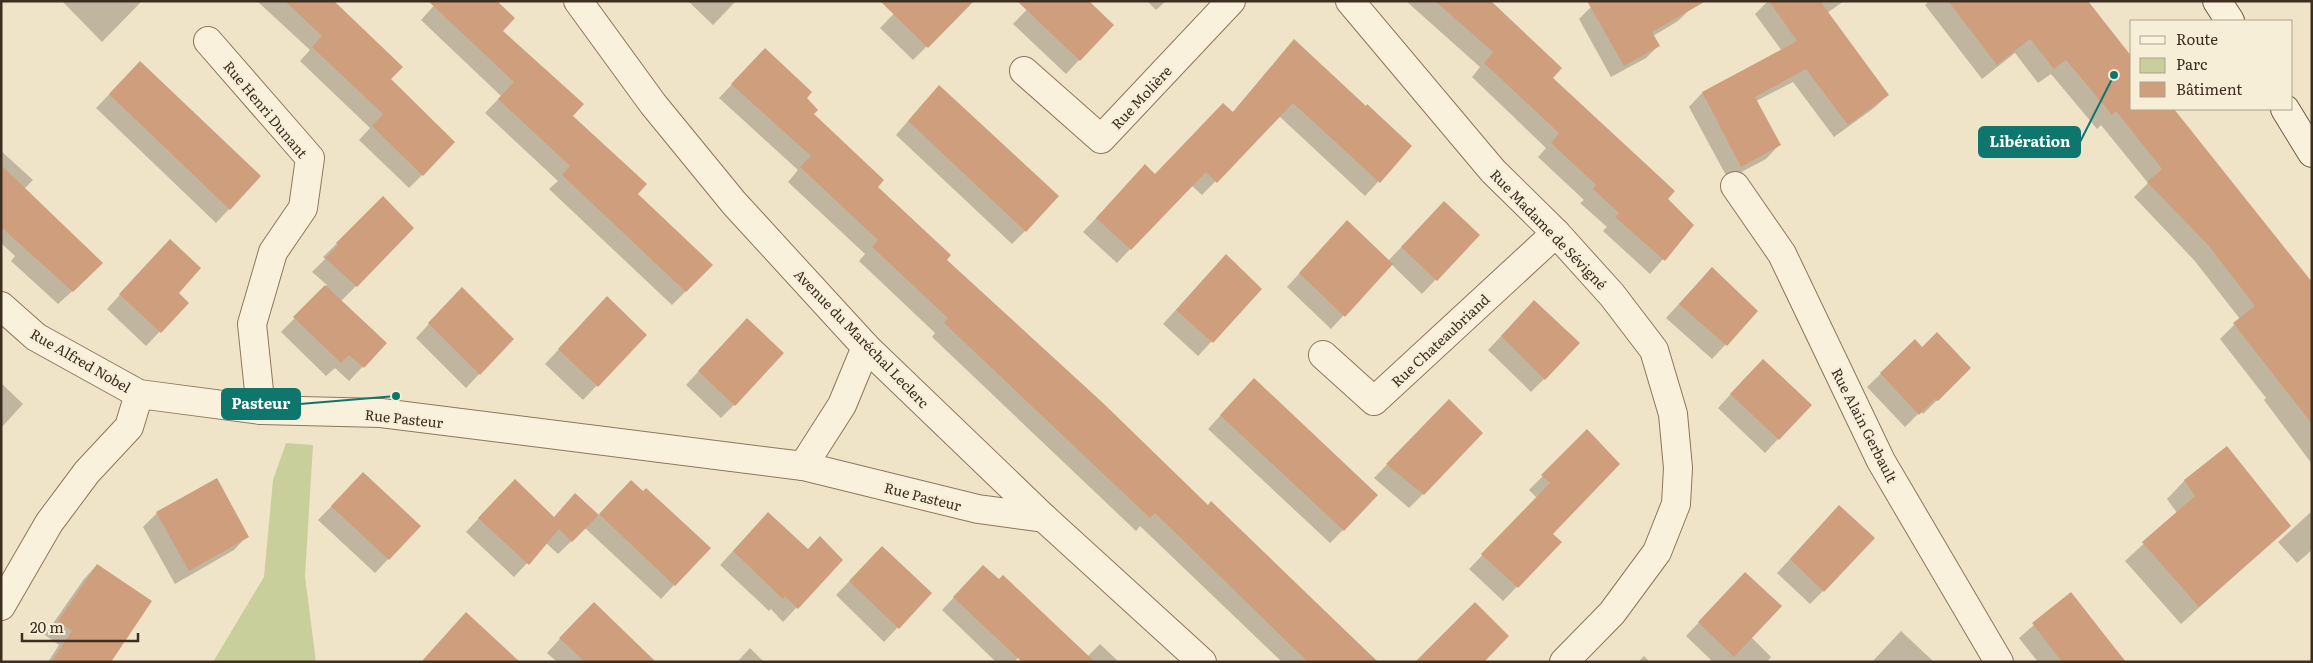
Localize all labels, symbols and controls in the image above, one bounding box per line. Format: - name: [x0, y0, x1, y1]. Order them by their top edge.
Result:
- legend: [2130, 20, 2293, 110]
- text: Route: [2176, 27, 2218, 50]
- text: Parc: [2176, 52, 2208, 75]
- street label: Rue Henri Dunant: [219, 56, 313, 162]
- street label: Rue Molière: [1106, 61, 1176, 133]
- text: Bâtiment: [2176, 77, 2242, 100]
- callout: Libération: [1979, 127, 2080, 157]
- text: Libération: [1990, 129, 2071, 152]
- street label: Rue Madame de Sévigné: [1486, 164, 1612, 294]
- street label: Avenue du Maréchal Leclerc: [790, 264, 934, 412]
- street label: Rue Chateaubriand: [1386, 289, 1494, 391]
- street label: Rue Alfred Nobel: [27, 323, 135, 397]
- street label: Rue Alain Gerbault: [1827, 364, 1903, 486]
- callout: Pasteur: [222, 389, 300, 419]
- text: Pasteur: [232, 391, 290, 414]
- street label: Rue Pasteur: [364, 404, 445, 432]
- street label: Rue Pasteur: [882, 477, 964, 515]
- scale bar: [22, 610, 139, 642]
- text: 20 m: [30, 615, 64, 638]

